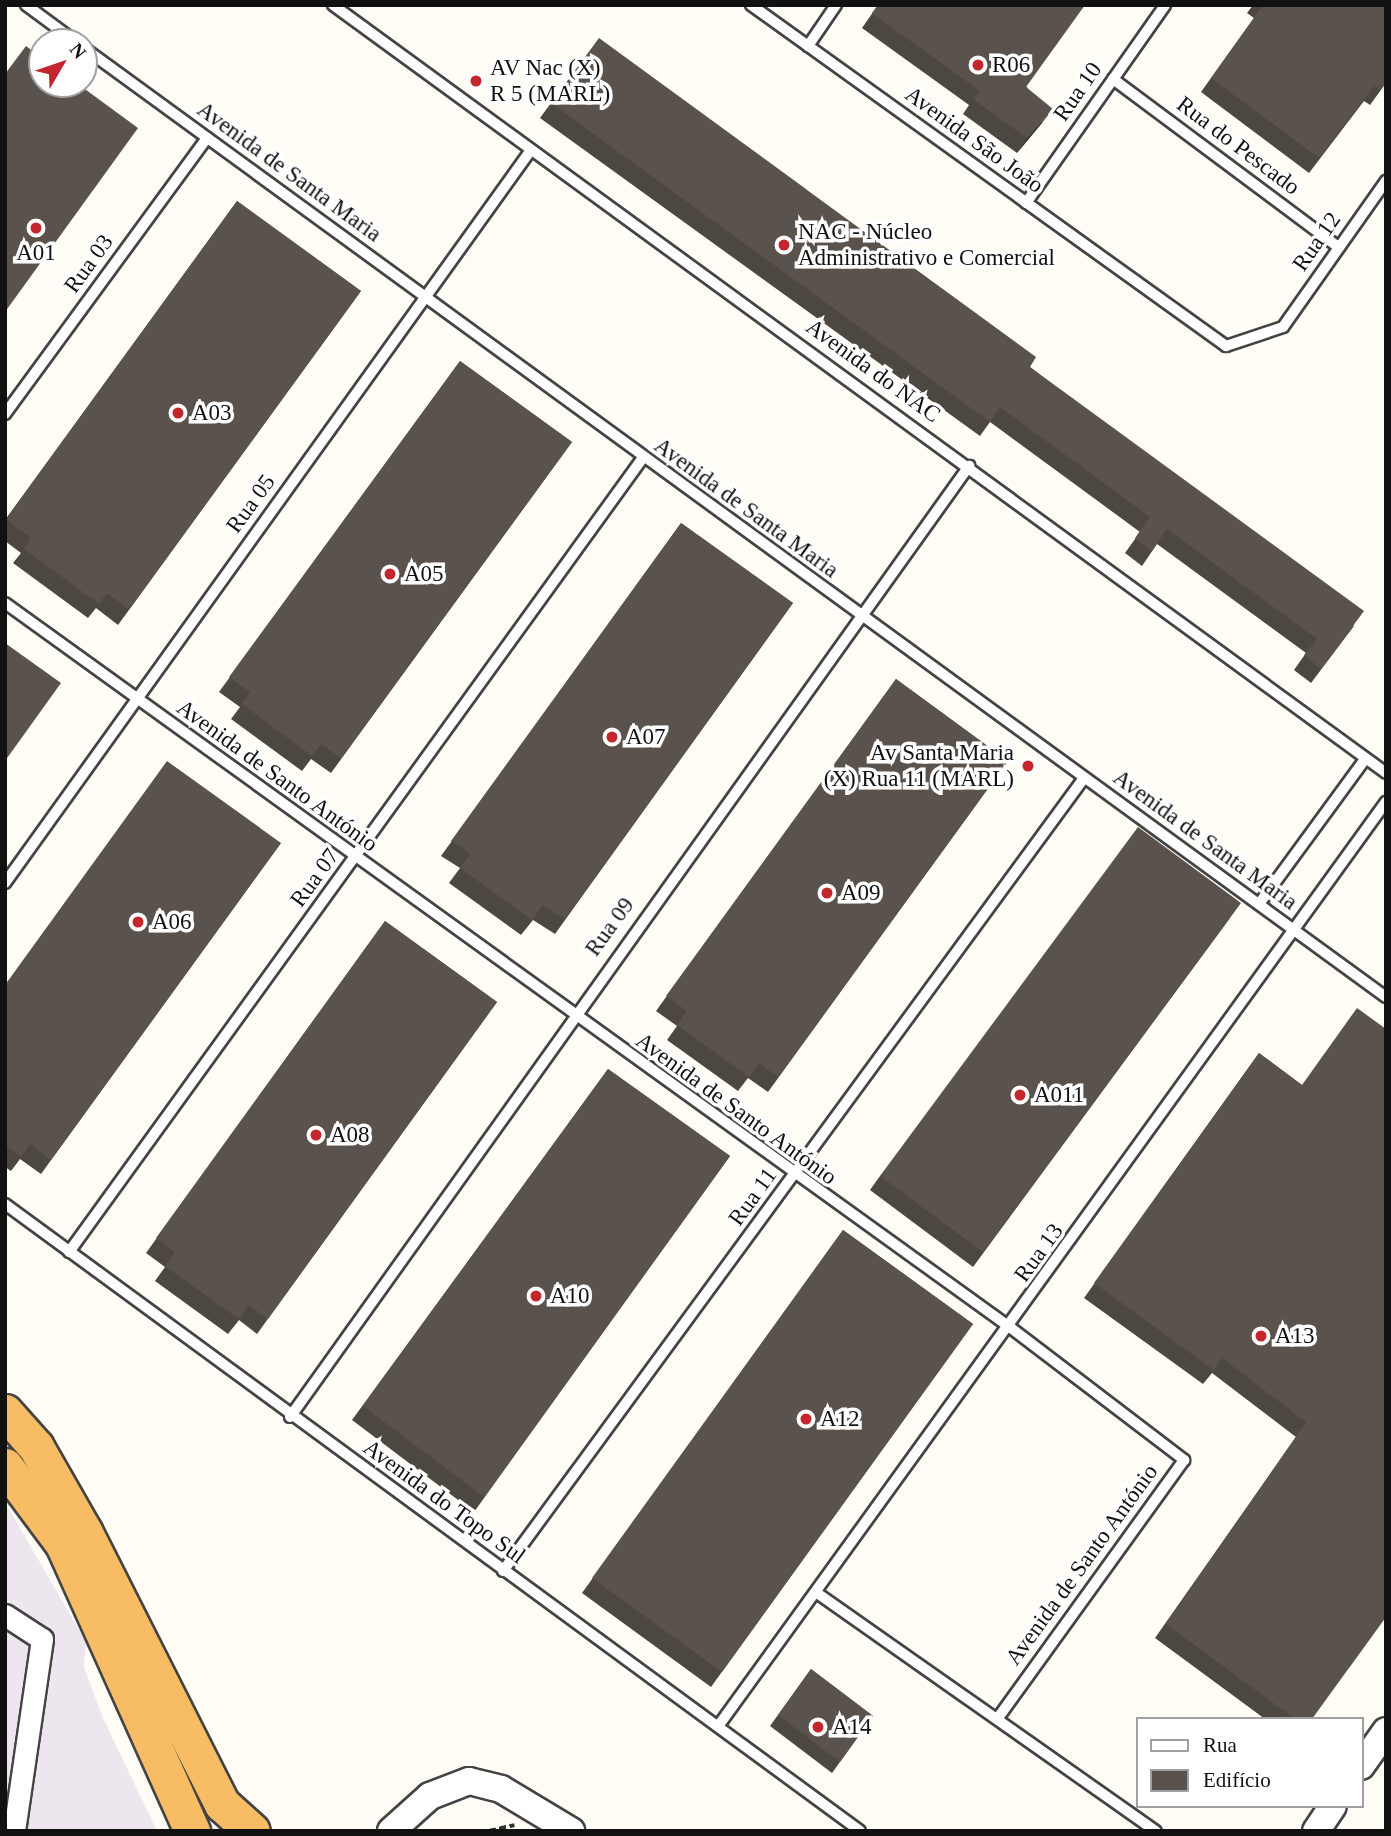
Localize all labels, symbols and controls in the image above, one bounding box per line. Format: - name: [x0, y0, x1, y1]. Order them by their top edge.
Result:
- north arrow: [28, 28, 98, 98]
- text: N: [66, 39, 91, 63]
- place label: R06: [992, 51, 1030, 79]
- place label: AV Nac (X) R 5 (MARL): [490, 54, 610, 108]
- marker: R06: [970, 57, 986, 73]
- street label: Rua 10: [1048, 57, 1108, 127]
- marker: AV Nac (X) R 5 (MARL): [468, 73, 484, 89]
- street label: Avenida São João: [899, 81, 1049, 199]
- street label: Rua do Pescado: [1171, 91, 1305, 201]
- street label: Avenida de Santa Maria: [191, 96, 387, 248]
- street label: Rua 12: [1287, 207, 1347, 277]
- place label: NAC - Núcleo Administrativo e Comercial: [798, 218, 1055, 272]
- marker: A01: [28, 220, 44, 236]
- street label: Rua 03: [58, 229, 120, 299]
- marker: NAC - Núcleo Administrativo e Comercial: [776, 237, 792, 253]
- place label: A01: [16, 239, 56, 267]
- street label: Avenida do NAC: [800, 313, 946, 429]
- place label: A03: [192, 399, 232, 427]
- marker: A03: [170, 405, 186, 421]
- street label: Avenida de Santa Maria: [648, 432, 844, 584]
- street label: Rua 05: [220, 469, 282, 539]
- place label: A05: [404, 560, 444, 588]
- marker: A05: [382, 566, 398, 582]
- street label: Avenida de Santo António: [171, 693, 383, 859]
- place label: A07: [626, 723, 666, 751]
- marker: A07: [604, 729, 620, 745]
- place label: Av Santa Maria (X) Rua 11 (MARL): [824, 739, 1014, 793]
- marker: Av Santa Maria (X) Rua 11 (MARL): [1020, 758, 1036, 774]
- street label: Avenida de Santa Maria: [1107, 764, 1303, 916]
- street label: Rua 07: [284, 843, 346, 913]
- place label: A09: [841, 879, 881, 907]
- marker: A09: [819, 885, 835, 901]
- street label: Rua 09: [579, 892, 641, 962]
- place label: A06: [152, 908, 192, 936]
- marker: A06: [130, 914, 146, 930]
- street label: Avenida de Santo António: [630, 1026, 842, 1192]
- place label: A011: [1034, 1081, 1084, 1109]
- marker: A011: [1012, 1087, 1028, 1103]
- place label: A08: [330, 1121, 370, 1149]
- marker: A08: [308, 1127, 324, 1143]
- street label: Rua 11: [723, 1163, 783, 1231]
- street label: Rua 13: [1008, 1218, 1070, 1288]
- place label: A10: [550, 1282, 590, 1310]
- marker: A10: [528, 1288, 544, 1304]
- place label: A13: [1275, 1322, 1315, 1350]
- marker: A13: [1253, 1328, 1269, 1344]
- place label: A12: [820, 1405, 860, 1433]
- marker: A12: [798, 1411, 814, 1427]
- street label: Avenida do Topo Sul: [357, 1434, 531, 1570]
- street label: Avenida de Santo António: [999, 1459, 1165, 1671]
- place label: A14: [832, 1713, 872, 1741]
- legend: [1136, 1717, 1363, 1808]
- marker: A14: [810, 1719, 826, 1735]
- text: Rua: [1203, 1733, 1237, 1757]
- text: Edifício: [1203, 1768, 1271, 1792]

